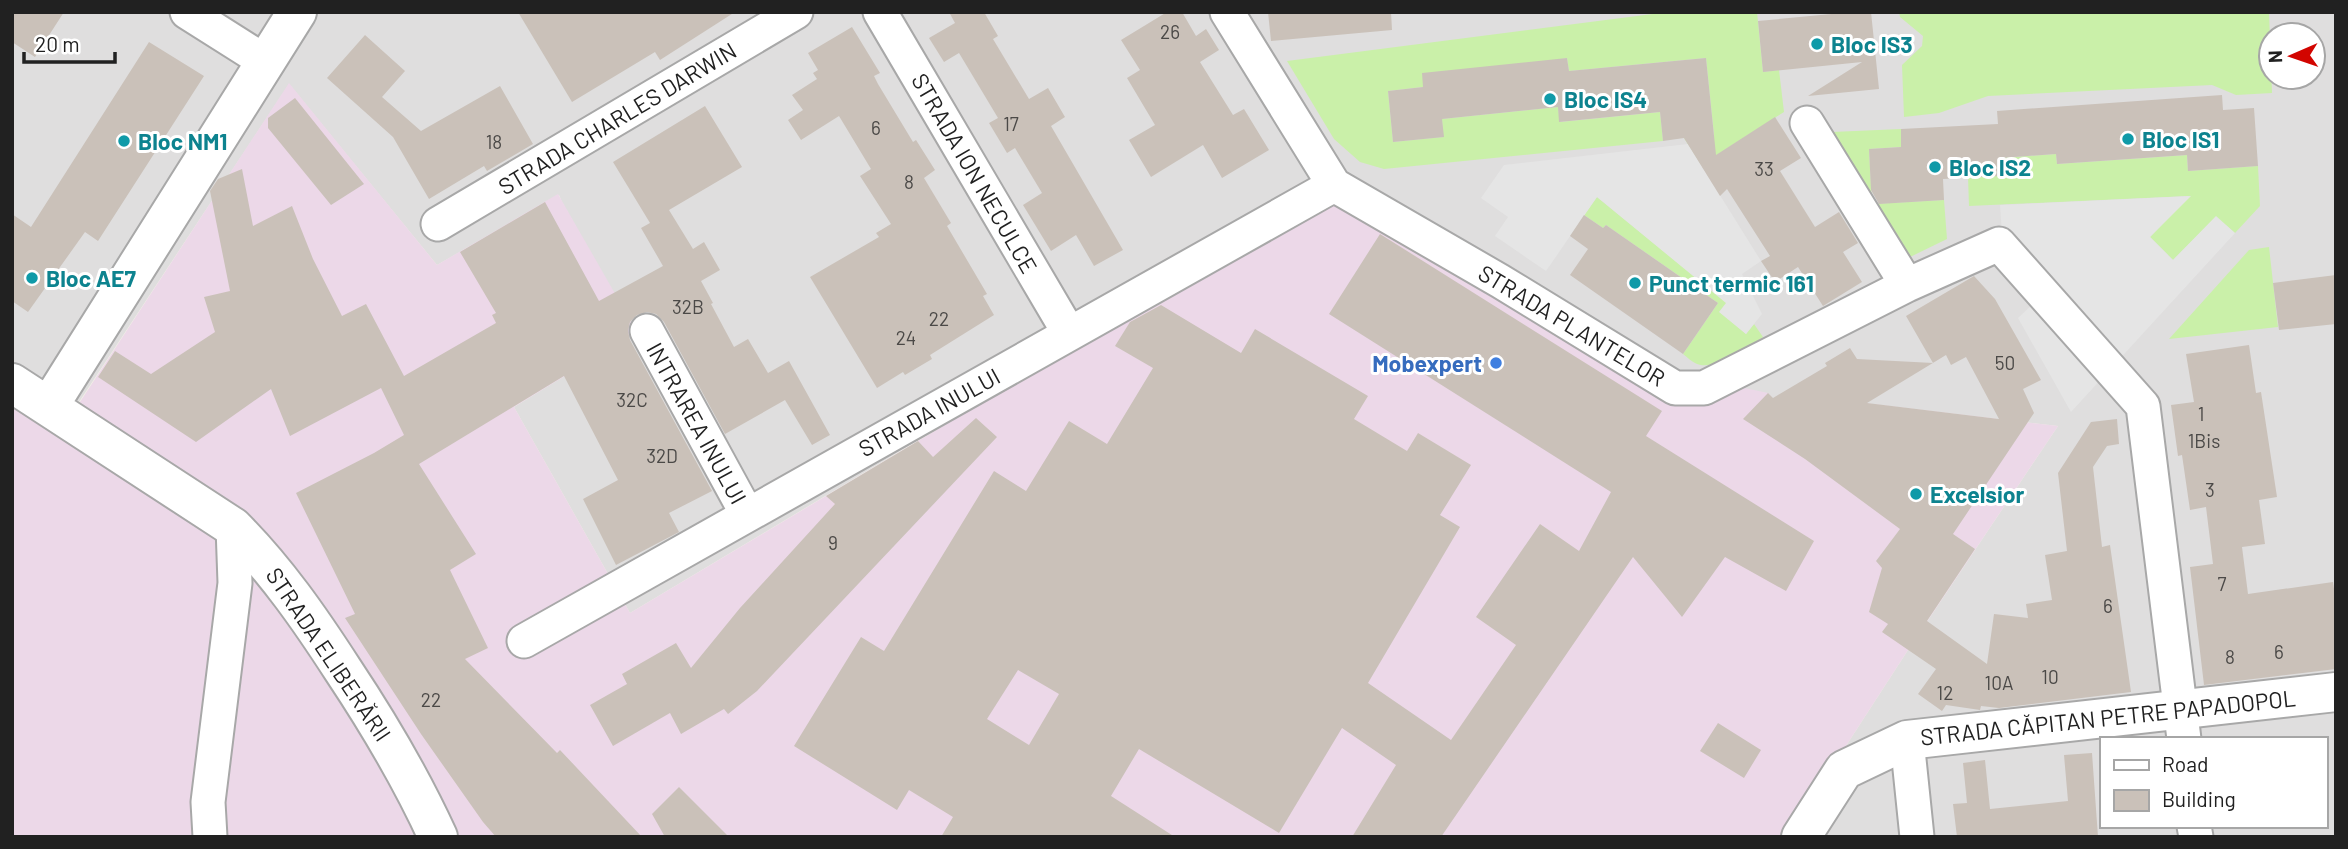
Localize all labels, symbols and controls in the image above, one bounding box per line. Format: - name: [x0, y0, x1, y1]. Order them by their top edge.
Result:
- house number: 26: [1160, 20, 1180, 43]
- scale bar: [24, 21, 116, 65]
- north arrow: [2257, 21, 2327, 91]
- place label: Bloc IS3: [1831, 30, 1913, 58]
- text: 20 m: [35, 31, 80, 56]
- street label: STRADA CHARLES DARWIN: [493, 36, 741, 200]
- marker: Bloc IS3: [1809, 36, 1825, 52]
- text: N: [2263, 50, 2286, 63]
- street label: STRADA ION NECULCE: [906, 68, 1044, 278]
- place label: Bloc IS4: [1564, 85, 1647, 113]
- marker: Bloc IS4: [1542, 91, 1558, 107]
- house number: 17: [1003, 112, 1019, 135]
- house number: 6: [871, 116, 881, 139]
- place label: Bloc IS1: [2142, 125, 2220, 153]
- place label: Bloc NM1: [138, 127, 228, 155]
- house number: 18: [486, 130, 502, 153]
- marker: Bloc IS1: [2120, 131, 2136, 147]
- marker: Bloc NM1: [116, 133, 132, 149]
- place label: Bloc IS2: [1949, 153, 2031, 181]
- house number: 33: [1754, 157, 1774, 180]
- marker: Bloc IS2: [1927, 159, 1943, 175]
- house number: 8: [904, 170, 914, 193]
- street label: STRADA PLANTELOR: [1474, 258, 1670, 392]
- place label: Bloc AE7: [46, 264, 136, 292]
- place label: Punct termic 161: [1649, 269, 1814, 297]
- marker: Bloc AE7: [24, 270, 40, 286]
- marker: Punct termic 161: [1627, 275, 1643, 291]
- house number: 32B: [672, 295, 704, 318]
- house number: 22: [929, 307, 949, 330]
- house number: 24: [896, 326, 916, 349]
- street label: INTRAREA INULUI: [641, 337, 753, 509]
- place label: Mobexpert: [1372, 349, 1482, 377]
- house number: 50: [1995, 351, 2015, 374]
- marker: Mobexpert: [1488, 355, 1504, 371]
- street label: STRADA INULUI: [853, 362, 1005, 462]
- house number: 32C: [616, 388, 648, 411]
- house number: 1: [2198, 402, 2204, 425]
- house number: 1Bis: [2188, 429, 2220, 452]
- house number: 32D: [646, 444, 678, 467]
- house number: 3: [2205, 478, 2215, 501]
- place label: Excelsior: [1930, 480, 2025, 508]
- marker: Excelsior: [1908, 486, 1924, 502]
- house number: 9: [828, 531, 838, 554]
- street label: STRADA ELIBERĂRII: [261, 562, 397, 746]
- house number: 7: [2218, 572, 2227, 595]
- house number: 6: [2103, 594, 2113, 617]
- house number: 6: [2274, 640, 2284, 663]
- house number: 8: [2225, 645, 2235, 668]
- house number: 10: [2041, 665, 2059, 688]
- house number: 10A: [1985, 671, 2013, 694]
- house number: 12: [1937, 681, 1953, 704]
- street label: STRADA CĂPITAN PETRE PAPADOPOL: [1919, 683, 2297, 751]
- house number: 22: [421, 688, 441, 711]
- legend: [2100, 737, 2327, 828]
- text: Road: [2162, 751, 2208, 776]
- text: Building: [2162, 786, 2236, 811]

